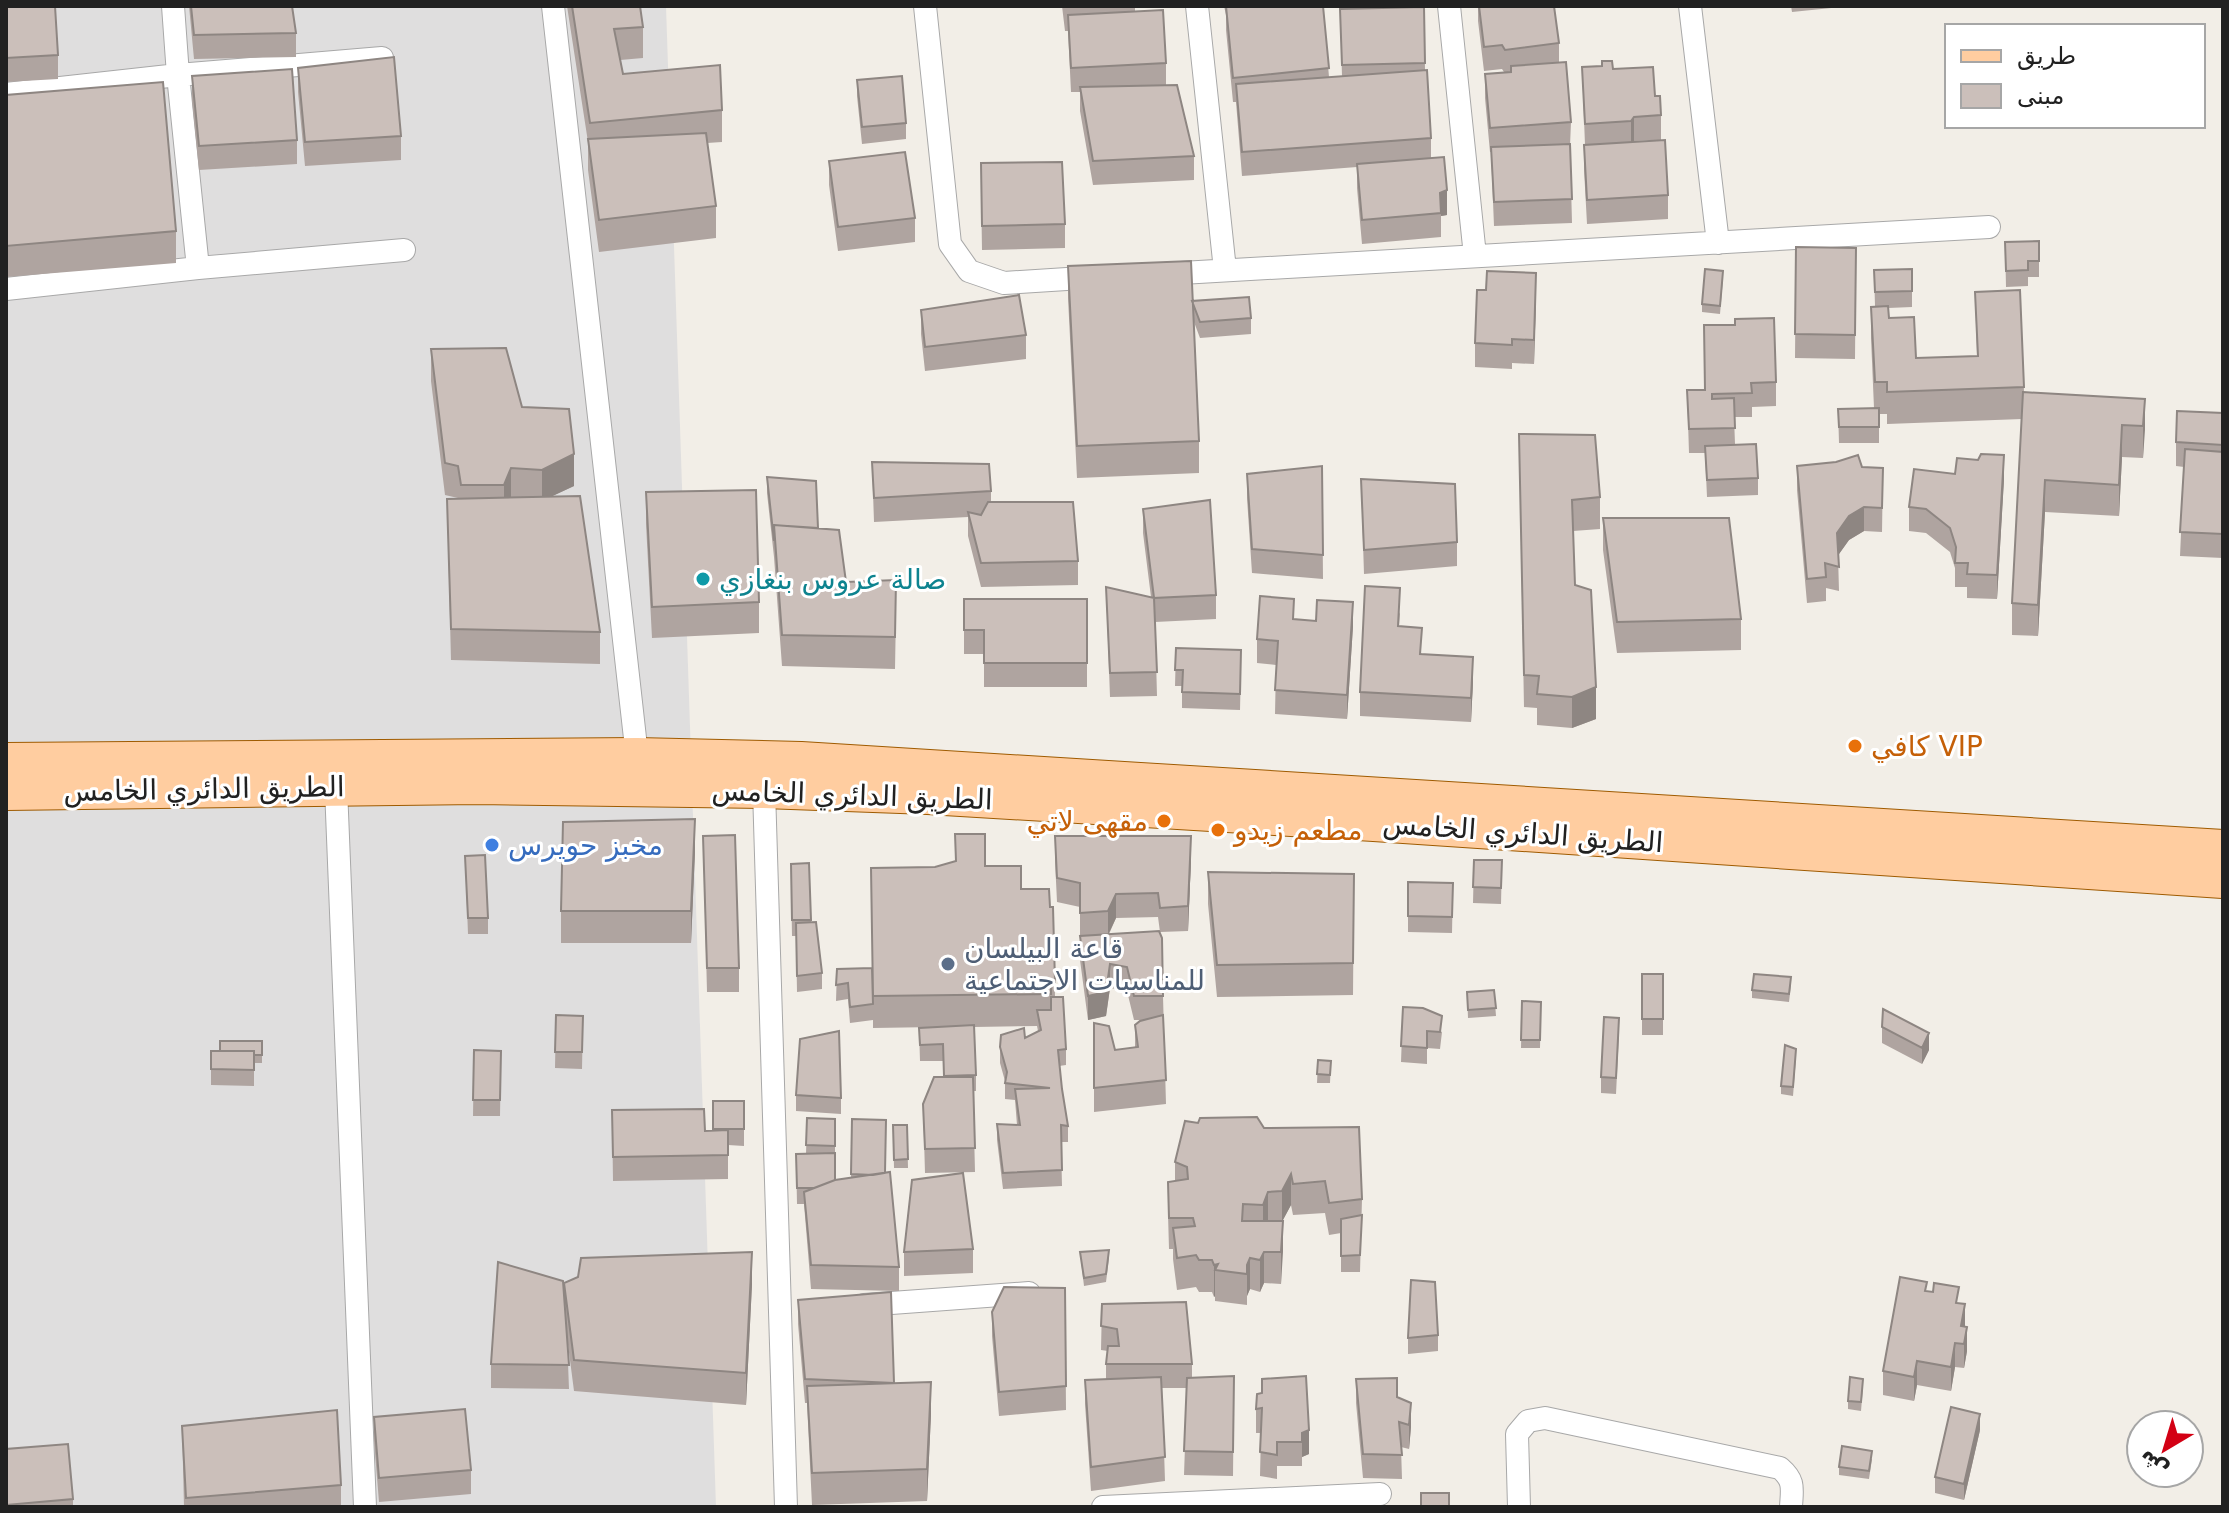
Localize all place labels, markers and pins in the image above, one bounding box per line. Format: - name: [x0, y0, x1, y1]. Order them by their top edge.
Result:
- place label: صالة عروس بنغازي: [719, 563, 946, 596]
- marker: صالة عروس بنغازي: [694, 570, 712, 588]
- place label: كافي VIP: [1871, 730, 1983, 763]
- marker: كافي VIP: [1846, 737, 1864, 755]
- place label: مقهى لاتي: [1027, 805, 1148, 838]
- marker: مقهى لاتي: [1155, 812, 1173, 830]
- place label: مطعم زيدو: [1232, 814, 1363, 847]
- marker: مطعم زيدو: [1209, 821, 1227, 839]
- place label: مخبز حويرس: [508, 829, 663, 862]
- marker: مخبز حويرس: [483, 836, 501, 854]
- place label: قاعة البيلسان للمناسبات الاجتماعية: [964, 932, 1205, 997]
- marker: قاعة البيلسان للمناسبات الاجتماعية: [939, 955, 957, 973]

